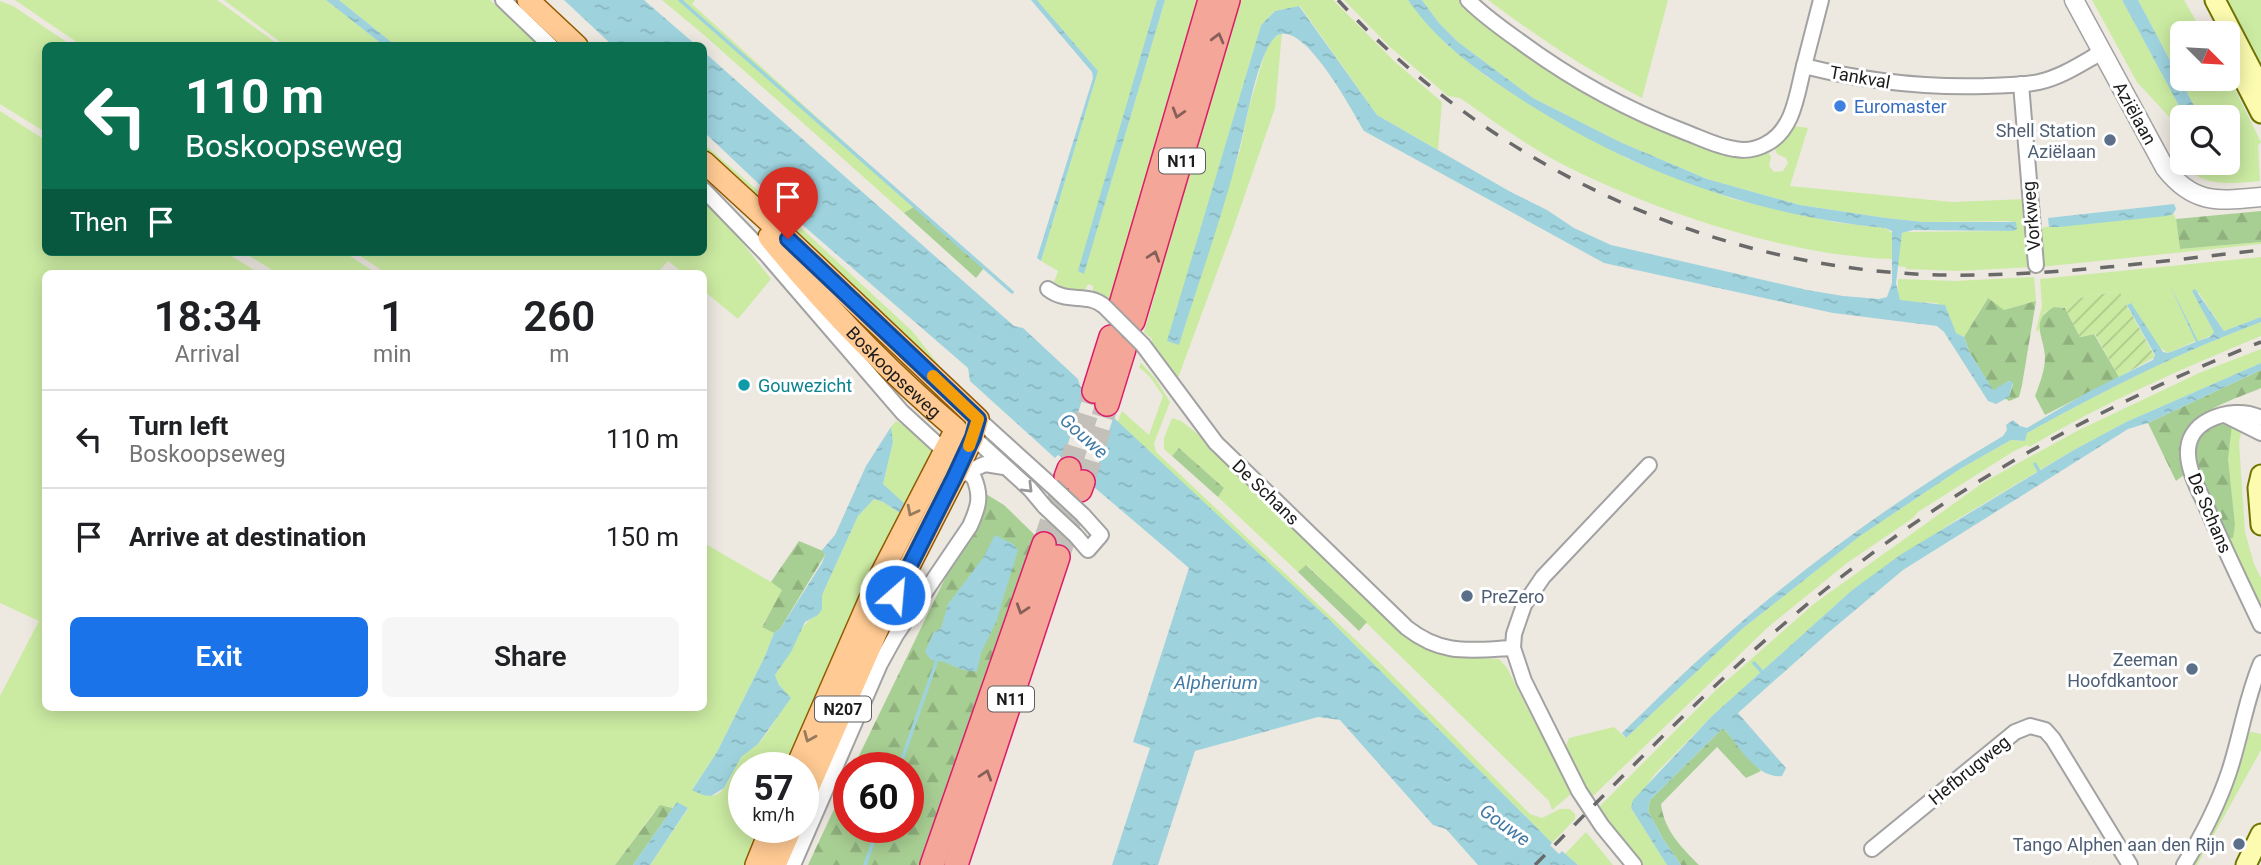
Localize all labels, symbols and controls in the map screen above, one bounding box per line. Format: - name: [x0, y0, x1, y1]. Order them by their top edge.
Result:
- north arrow: [2170, 21, 2240, 91]
- map controls: [2170, 21, 2240, 175]
- one-way arrow: [1210, 32, 1224, 44]
- street label: Tankval: [1828, 61, 1892, 93]
- text: 110 m: [185, 68, 324, 125]
- icon: left: [70, 70, 161, 161]
- street label: Aziëlaan: [2109, 78, 2161, 148]
- place label: Euromaster: [1854, 96, 1947, 117]
- marker: Euromaster: [1832, 98, 1848, 114]
- button: search: [2170, 105, 2240, 175]
- one-way arrow: [1171, 106, 1186, 118]
- place label: Shell Station Aziëlaan: [1996, 120, 2096, 162]
- text: Boskoopseweg: [185, 127, 403, 165]
- marker: Shell Station Aziëlaan: [2102, 132, 2118, 148]
- road number: N11: [1159, 148, 1205, 174]
- pin: [758, 167, 818, 239]
- icon: arrive: [769, 178, 807, 216]
- street label: Vorkweg: [2018, 180, 2044, 252]
- icon: arrive: [142, 203, 180, 241]
- text: Then: [70, 207, 128, 237]
- one-way arrow: [1145, 250, 1160, 262]
- text: 18:34: [154, 292, 261, 341]
- text: 1: [380, 292, 404, 341]
- text: 260: [523, 292, 595, 341]
- street label: Boskoopseweg: [843, 322, 946, 422]
- text: Arrival: [175, 341, 240, 368]
- text: min: [373, 341, 411, 368]
- text: m: [549, 341, 569, 368]
- place label: Gouwezicht: [758, 375, 852, 396]
- marker: Gouwezicht: [736, 377, 752, 393]
- water label: Gouwe: [1055, 408, 1113, 464]
- text: Turn left: [129, 411, 228, 441]
- icon: left: [70, 420, 108, 458]
- text: 110 m: [606, 424, 679, 454]
- text: Boskoopseweg: [129, 441, 286, 468]
- street label: De Schans: [1228, 455, 1304, 529]
- street label: De Schans: [2184, 470, 2236, 556]
- one-way arrow: [1019, 480, 1032, 493]
- one-way arrow: [907, 504, 921, 516]
- icon: arrive: [70, 518, 108, 556]
- text: Arrive at destination: [129, 522, 366, 552]
- text: 150 m: [606, 522, 679, 552]
- position arrow: [858, 558, 932, 632]
- place label: PreZero: [1481, 586, 1544, 607]
- marker: PreZero: [1459, 588, 1475, 604]
- one-way arrow: [1016, 602, 1030, 615]
- button: Exit: [70, 617, 368, 697]
- button: Share: [382, 617, 679, 697]
- place label: Zeeman Hoofdkantoor: [2067, 649, 2178, 691]
- marker: Zeeman Hoofdkantoor: [2184, 661, 2200, 677]
- water label: Alpherium: [1173, 671, 1258, 694]
- road number: N11: [988, 686, 1034, 712]
- road number: N207: [815, 696, 871, 722]
- one-way arrow: [803, 729, 817, 742]
- street label: Hefbrugweg: [1924, 731, 2014, 809]
- speed limit sign: 60: [833, 752, 924, 843]
- text: 57: [753, 768, 794, 809]
- one-way arrow: [978, 770, 992, 782]
- water label: Gouwe: [1475, 799, 1535, 851]
- text: km/h: [752, 804, 795, 825]
- place label: Tango Alphen aan den Rijn: [2013, 834, 2225, 855]
- marker: Tango Alphen aan den Rijn: [2231, 836, 2247, 852]

